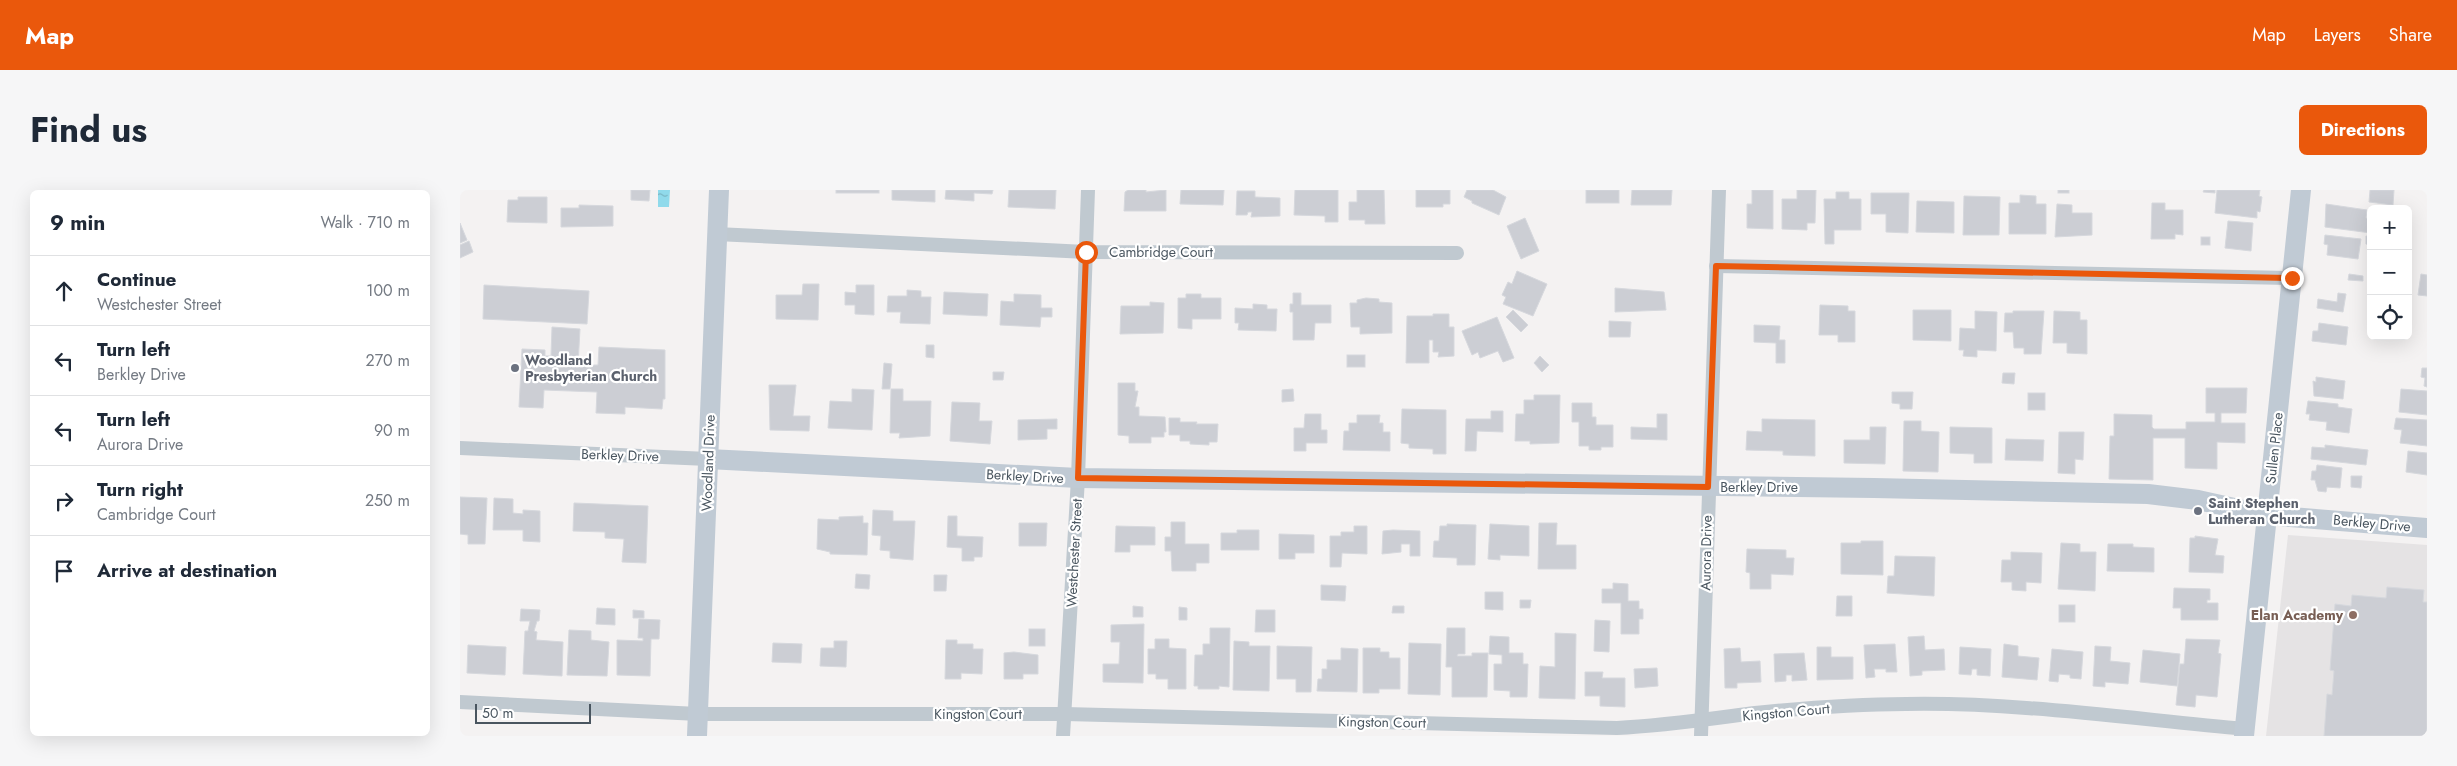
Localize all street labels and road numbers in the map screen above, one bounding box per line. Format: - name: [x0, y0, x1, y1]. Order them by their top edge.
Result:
- street label: Cambridge Court: [1109, 242, 1214, 262]
- street label: Sullen Place: [2260, 411, 2288, 485]
- street label: Woodland Drive: [696, 414, 720, 512]
- street label: Berkley Drive: [581, 444, 659, 466]
- street label: Berkley Drive: [986, 464, 1064, 488]
- street label: Berkley Drive: [1720, 477, 1798, 497]
- street label: Westchester Street: [1061, 498, 1087, 608]
- street label: Berkley Drive: [2332, 510, 2412, 536]
- street label: Aurora Drive: [1695, 515, 1717, 591]
- street label: Kingston Court: [1741, 698, 1831, 726]
- street label: Kingston Court: [934, 704, 1023, 724]
- street label: Kingston Court: [1338, 711, 1427, 733]

